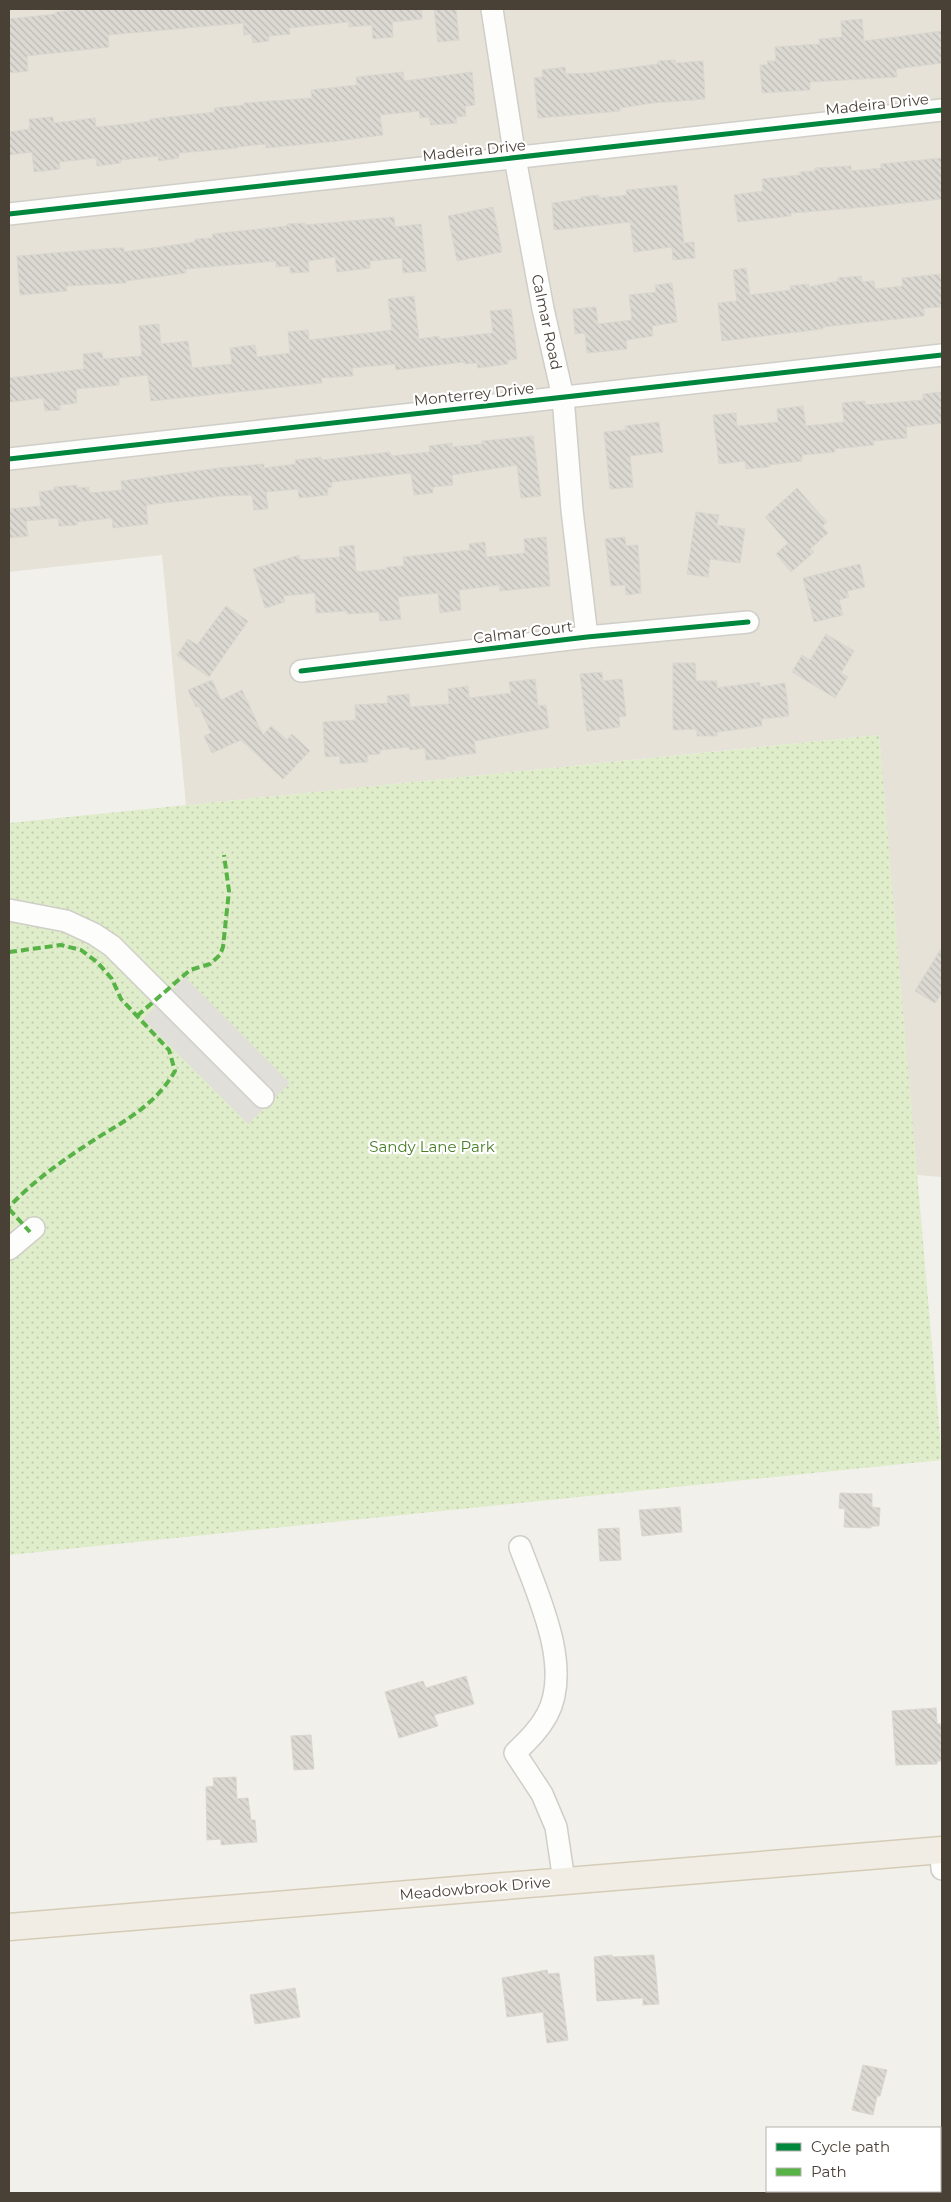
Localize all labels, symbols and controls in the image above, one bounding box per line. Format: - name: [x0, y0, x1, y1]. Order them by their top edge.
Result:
- street label: Madeira Drive: [824, 89, 930, 119]
- street label: Madeira Drive: [421, 135, 527, 165]
- street label: Calmar Road: [528, 272, 566, 372]
- street label: Monterrey Drive: [413, 378, 535, 410]
- street label: Calmar Court: [472, 616, 574, 648]
- park label: Sandy Lane Park: [369, 1137, 495, 1156]
- street label: Meadowbrook Drive: [399, 1872, 551, 1904]
- legend: [766, 2127, 941, 2192]
- text: Cycle path: [811, 2137, 890, 2156]
- text: Path: [811, 2162, 847, 2181]

